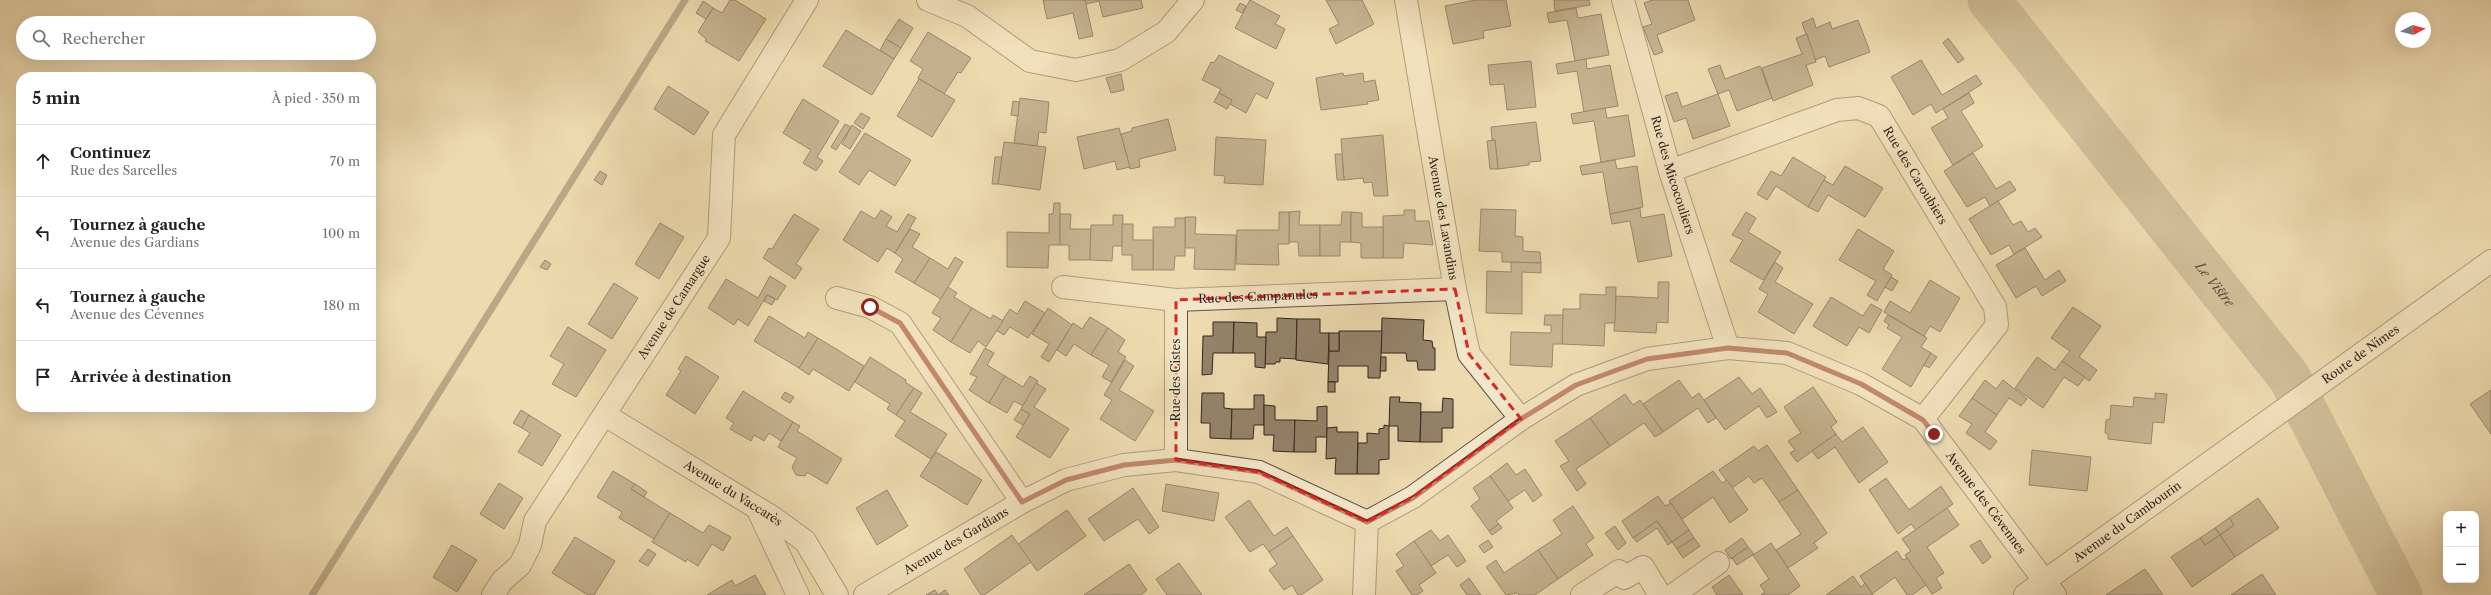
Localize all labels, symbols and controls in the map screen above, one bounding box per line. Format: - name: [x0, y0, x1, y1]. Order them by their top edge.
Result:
- north arrow: [2395, 12, 2431, 48]
- search box: [16, 16, 376, 60]
- icon: search: [30, 27, 52, 49]
- text: Rechercher: [62, 29, 145, 48]
- text: 5 min: [32, 88, 80, 108]
- text: À pied · 350 m: [272, 90, 360, 106]
- street label: Rue des Micocouliers: [1648, 114, 1698, 236]
- street label: Rue des Caroubiers: [1880, 124, 1951, 227]
- text: Continuez: [70, 143, 151, 162]
- icon: ahead: [32, 150, 54, 172]
- text: 70 m: [330, 153, 360, 169]
- street label: Avenue des Lavandins: [1425, 153, 1461, 281]
- text: Rue des Sarcelles: [70, 162, 177, 178]
- text: Tournez à gauche: [70, 215, 206, 234]
- icon: left: [32, 222, 54, 244]
- text: 100 m: [322, 225, 360, 241]
- text: Avenue des Gardians: [70, 234, 199, 250]
- street label: Avenue de Camargue: [634, 251, 713, 363]
- water label: Le Vistre: [2192, 258, 2238, 310]
- street label: Rue des Campanules: [1198, 286, 1318, 306]
- text: Tournez à gauche: [70, 287, 206, 306]
- icon: left: [32, 294, 54, 316]
- text: 180 m: [323, 297, 360, 313]
- route start: [861, 298, 879, 316]
- text: Avenue des Cévennes: [70, 306, 204, 322]
- street label: Route de Nîmes: [2319, 321, 2402, 387]
- street label: Rue des Cistes: [1168, 339, 1183, 421]
- icon: arrive: [32, 366, 54, 388]
- text: Arrivée à destination: [70, 367, 232, 386]
- route end: [1925, 425, 1943, 443]
- street label: Avenue des Cévennes: [1942, 448, 2029, 557]
- street label: Avenue du Vaccarès: [680, 456, 786, 529]
- street label: Avenue du Cambourin: [2070, 477, 2184, 565]
- street label: Avenue des Gardians: [900, 504, 1011, 578]
- map controls: [2443, 511, 2479, 583]
- button: +: [2443, 511, 2479, 547]
- button: −: [2443, 547, 2479, 583]

